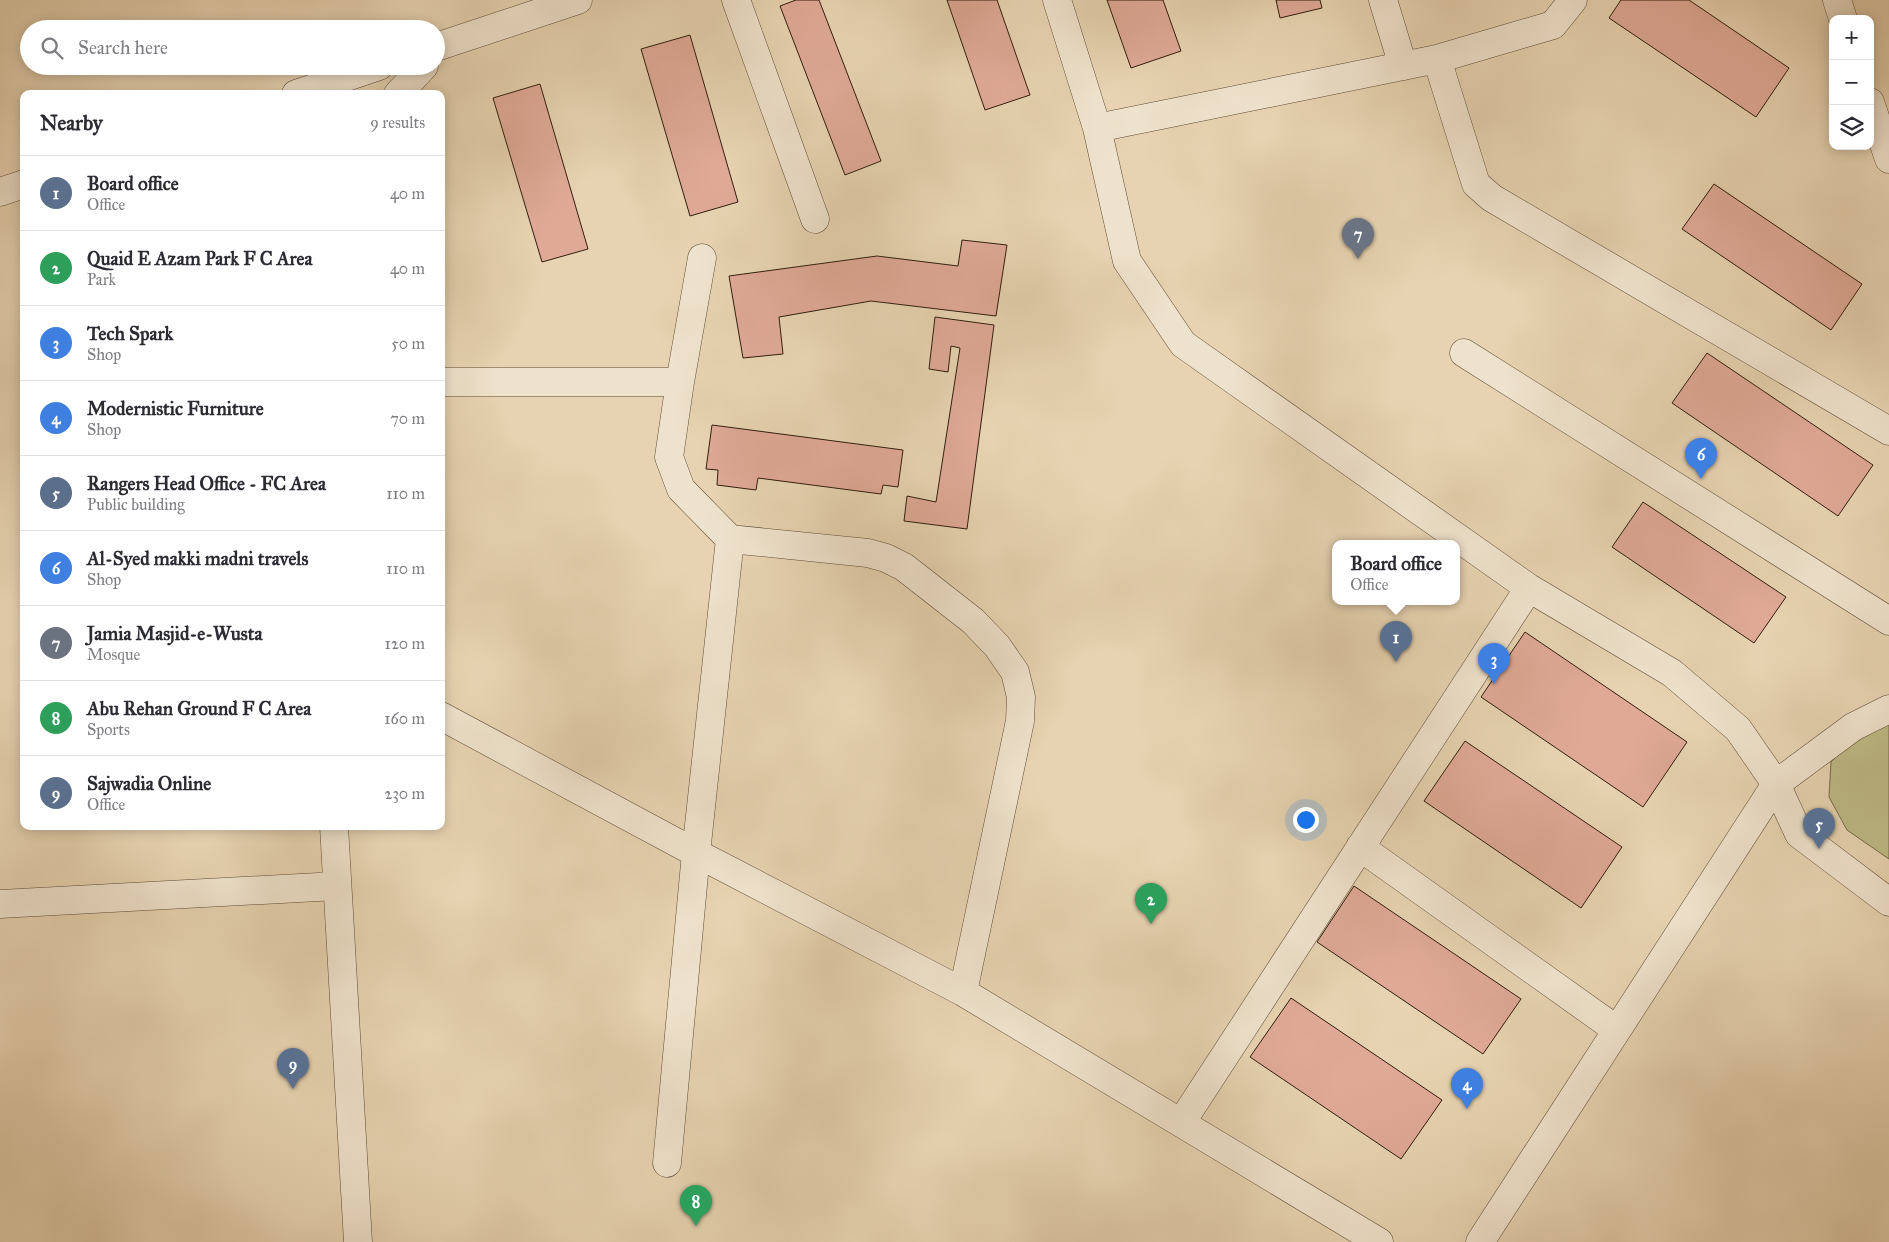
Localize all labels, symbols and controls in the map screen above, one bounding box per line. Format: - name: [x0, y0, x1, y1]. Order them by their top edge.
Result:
- map controls: [1829, 15, 1874, 150]
- button: +: [1829, 15, 1874, 60]
- search box: [20, 20, 445, 75]
- icon: search: [38, 34, 66, 62]
- text: Search here: [78, 36, 168, 59]
- button: −: [1829, 60, 1874, 105]
- button: layers: [1829, 105, 1874, 150]
- text: Nearby: [40, 110, 103, 136]
- text: 9 results: [370, 113, 425, 132]
- text: Board office: [87, 172, 179, 195]
- text: 1: [53, 184, 59, 203]
- text: 40 m: [390, 184, 425, 203]
- text: Office: [87, 195, 125, 214]
- pin: 7: [1342, 218, 1374, 259]
- text: Quaid E Azam Park F C Area: [87, 247, 312, 270]
- text: 2: [52, 259, 60, 278]
- text: 40 m: [390, 259, 425, 278]
- text: Park: [87, 270, 116, 289]
- text: Tech Spark: [87, 322, 173, 345]
- text: 3: [53, 334, 59, 353]
- text: 50 m: [391, 334, 425, 353]
- text: Shop: [87, 345, 121, 364]
- text: Modernistic Furniture: [87, 397, 264, 420]
- text: 4: [52, 409, 60, 428]
- text: 70 m: [390, 409, 425, 428]
- text: Shop: [87, 420, 121, 439]
- pin: 6: [1685, 438, 1717, 479]
- text: Rangers Head Office - FC Area: [87, 472, 326, 495]
- text: 5: [52, 484, 60, 503]
- text: 110 m: [386, 484, 425, 503]
- text: Public building: [87, 495, 185, 514]
- popup: [1332, 540, 1460, 605]
- text: Al-Syed makki madni travels: [87, 547, 308, 570]
- text: Board office: [1350, 552, 1442, 575]
- text: 6: [52, 559, 60, 578]
- text: 110 m: [386, 559, 425, 578]
- text: Shop: [87, 570, 121, 589]
- text: Office: [1350, 575, 1388, 594]
- pin: 1: [1380, 621, 1412, 662]
- text: Jamia Masjid-e-Wusta: [87, 622, 262, 645]
- text: 7: [52, 634, 60, 653]
- text: 120 m: [385, 634, 425, 653]
- pin: 3: [1478, 643, 1510, 684]
- text: Mosque: [87, 645, 140, 664]
- text: Abu Rehan Ground F C Area: [87, 697, 311, 720]
- text: 8: [52, 709, 60, 728]
- text: 160 m: [384, 709, 425, 728]
- text: Sports: [87, 720, 130, 739]
- text: Sajwadia Online: [87, 772, 211, 795]
- text: 9: [52, 784, 60, 803]
- text: 230 m: [385, 784, 425, 803]
- text: Office: [87, 795, 125, 814]
- your location: [1293, 807, 1319, 833]
- pin: 5: [1803, 808, 1835, 849]
- pin: 2: [1135, 883, 1167, 924]
- pin: 9: [277, 1048, 309, 1089]
- pin: 4: [1451, 1068, 1483, 1109]
- pin: 8: [680, 1185, 712, 1226]

